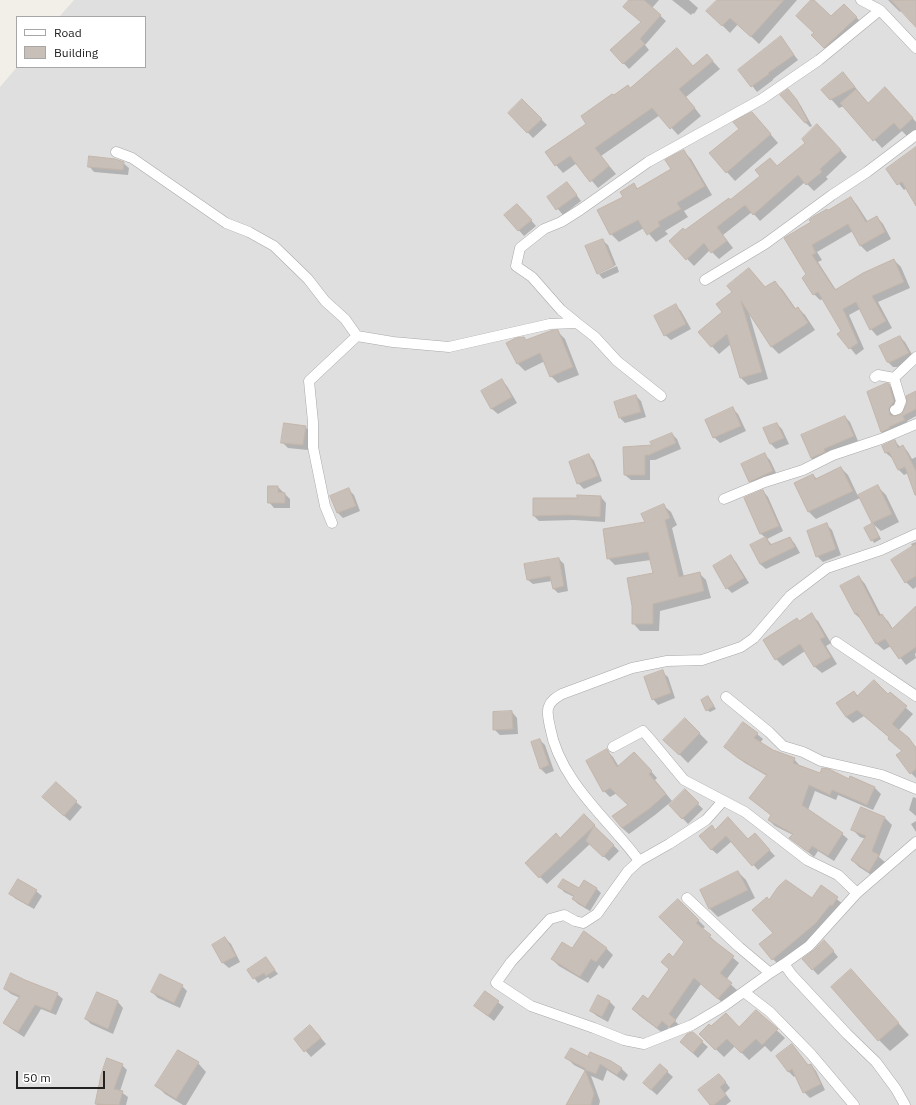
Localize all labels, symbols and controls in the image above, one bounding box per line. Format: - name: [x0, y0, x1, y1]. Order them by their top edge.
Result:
- legend: [16, 16, 146, 68]
- text: Road: [54, 25, 82, 40]
- text: Building: [54, 45, 98, 60]
- scale bar: [18, 1063, 107, 1089]
- text: 50 m: [23, 1070, 51, 1085]

